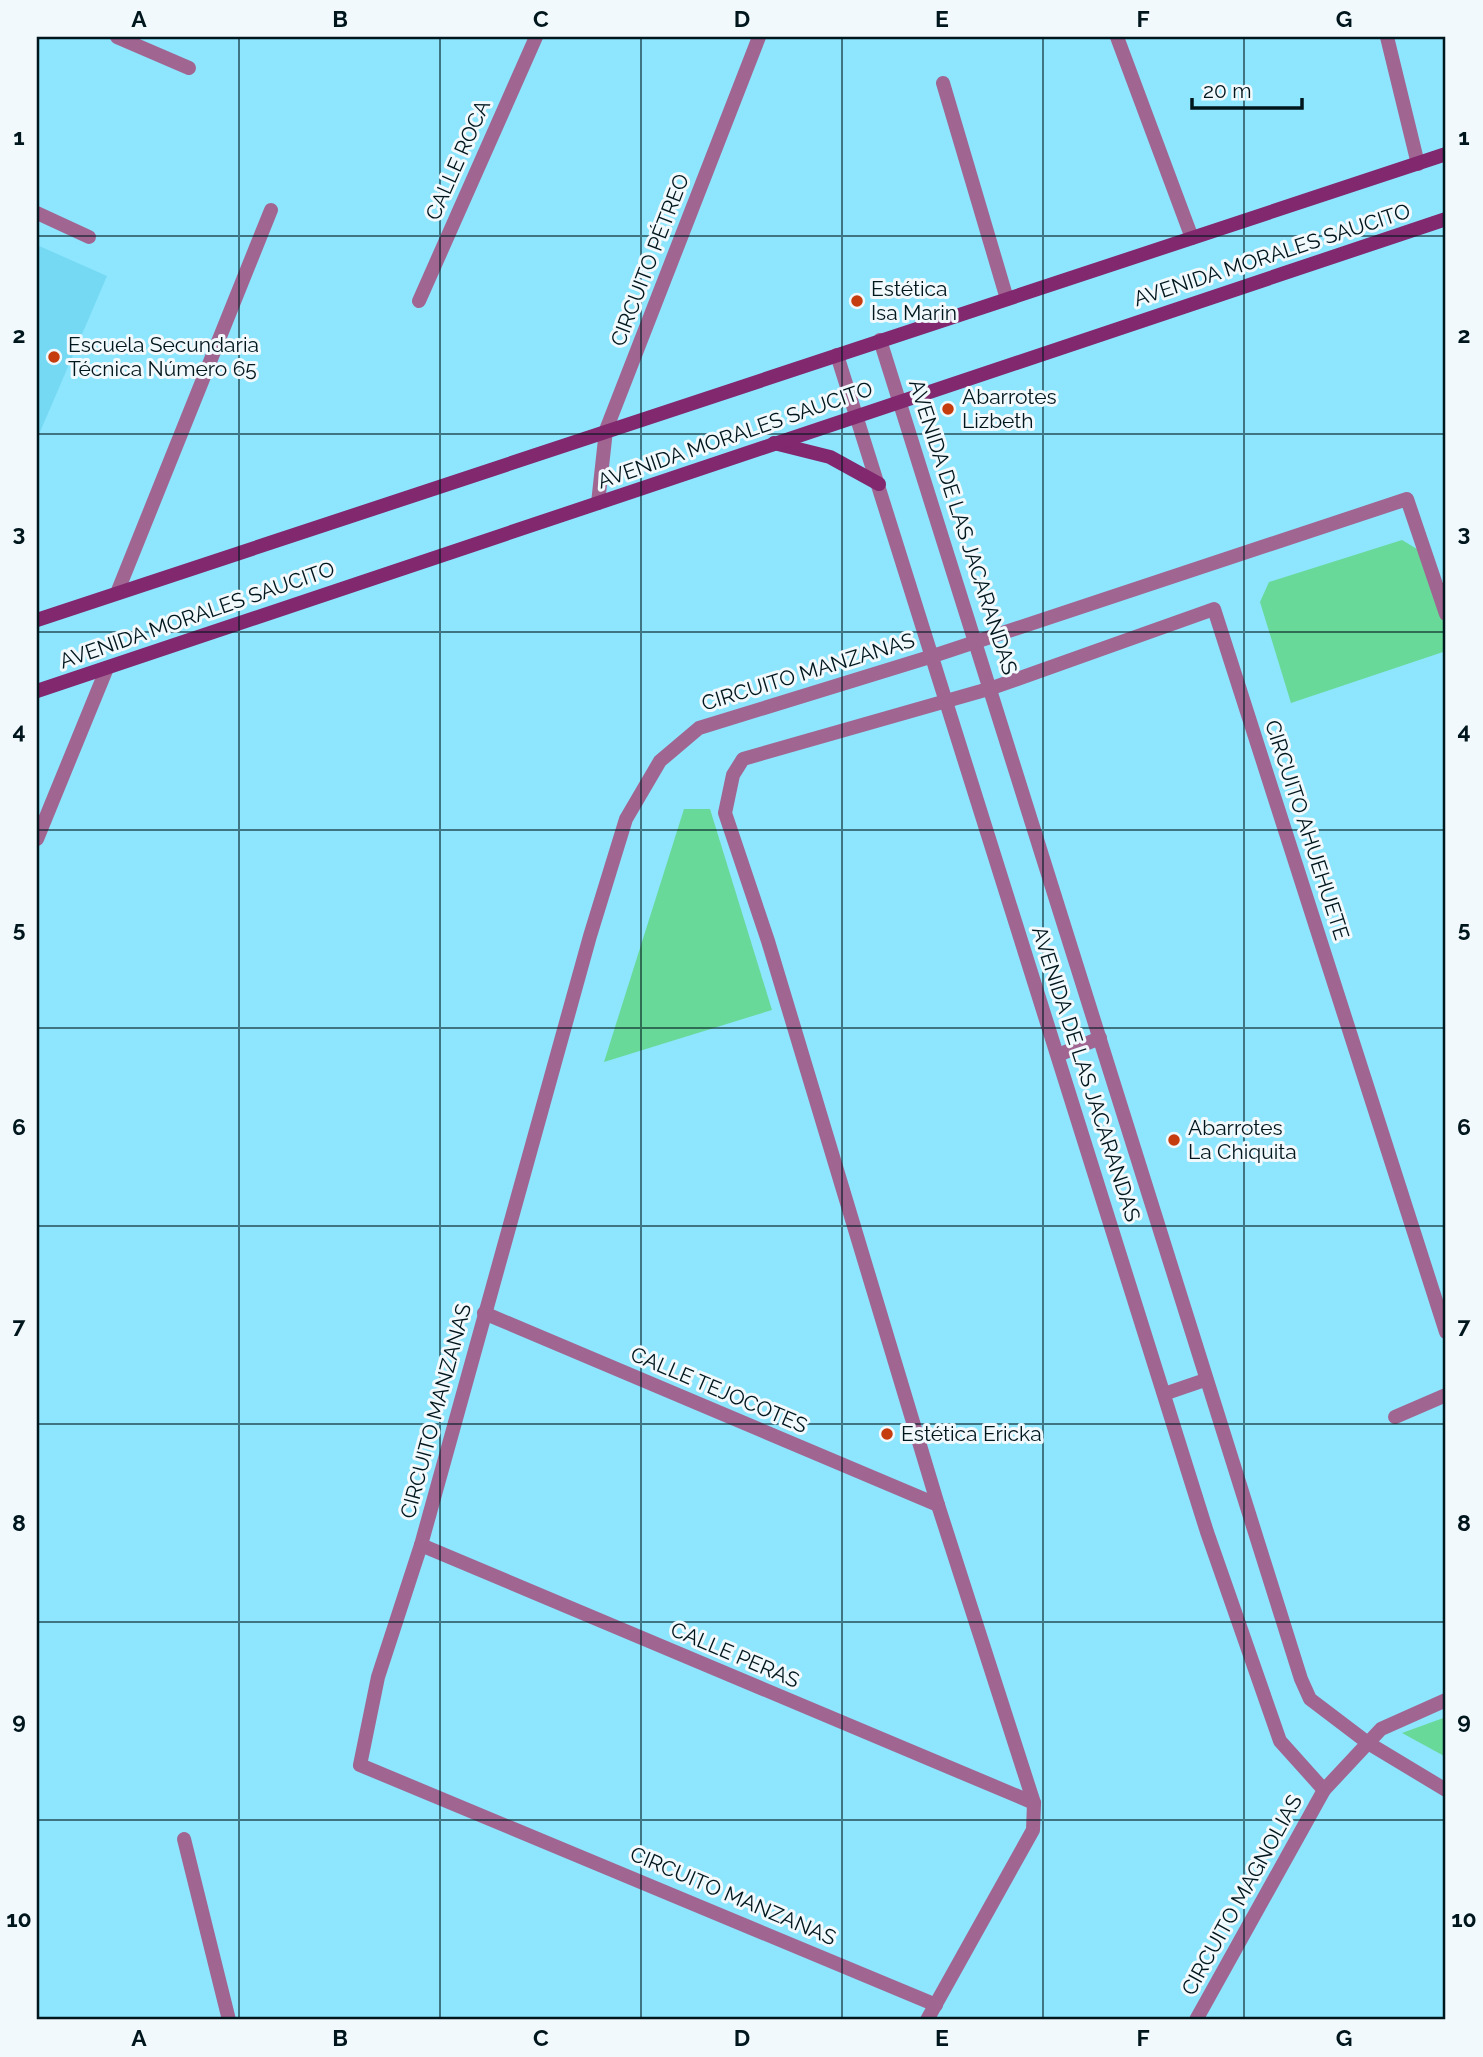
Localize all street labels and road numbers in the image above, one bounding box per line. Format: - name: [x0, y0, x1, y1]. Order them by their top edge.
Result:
- street label: CALLE ROCA: [420, 96, 495, 224]
- street label: CIRCUITO PÉTREO: [605, 170, 694, 350]
- street label: AVENIDA MORALES SAUCITO: [1130, 198, 1413, 311]
- street label: AVENIDA MORALES SAUCITO: [594, 376, 876, 493]
- street label: AVENIDA DE LAS JACARANDAS: [904, 376, 1023, 678]
- street label: AVENIDA MORALES SAUCITO: [56, 556, 338, 673]
- street label: CIRCUITO MANZANAS: [698, 627, 918, 716]
- street label: CIRCUITO AHUEHUETE: [1260, 717, 1355, 943]
- street label: AVENIDA DE LAS JACARANDAS: [1027, 923, 1146, 1225]
- street label: CIRCUITO MANZANAS: [395, 1300, 476, 1521]
- street label: CALLE TEJOCOTES: [627, 1341, 812, 1438]
- street label: CALLE PERAS: [667, 1616, 803, 1693]
- street label: CIRCUITO MAGNOLIAS: [1176, 1790, 1307, 1999]
- street label: CIRCUITO MANZANAS: [626, 1841, 840, 1950]

